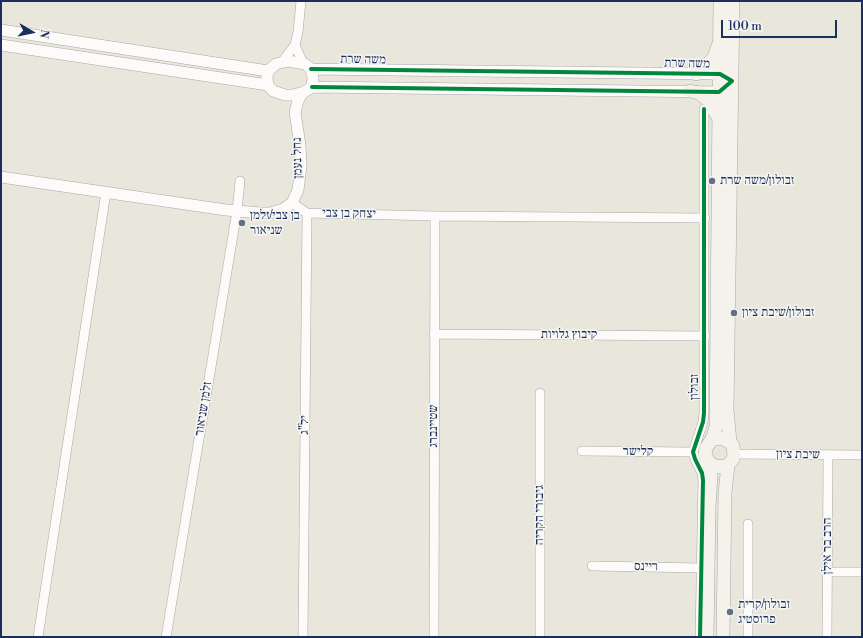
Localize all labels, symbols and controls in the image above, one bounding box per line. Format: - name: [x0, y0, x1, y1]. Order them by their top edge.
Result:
- north arrow: [12, 12, 52, 52]
- scale bar: [723, 12, 839, 38]
- text: 100 m: [728, 19, 762, 34]
- text: N: [36, 28, 51, 39]
- street label: משה שרת: [340, 52, 386, 68]
- street label: משה שרת: [664, 56, 710, 72]
- street label: נחל נעמן: [290, 137, 306, 179]
- place label: זבולון/משה שרת: [720, 173, 794, 189]
- marker: זבולון/משה שרת: [707, 176, 717, 186]
- street label: יצחק בן צבי: [322, 206, 376, 222]
- place label: בן צבי/זלמן שניאור: [250, 208, 300, 239]
- marker: בן צבי/זלמן שניאור: [237, 218, 247, 228]
- place label: זבולון/שיבת ציון: [742, 305, 814, 321]
- marker: זבולון/שיבת ציון: [729, 308, 739, 318]
- street label: קיבוץ גלויות: [541, 327, 597, 343]
- street label: זבולון: [687, 374, 703, 400]
- street label: זלמן שניאור: [192, 381, 216, 437]
- street label: שטיינברג: [426, 405, 442, 447]
- street label: יל"ג: [297, 415, 313, 435]
- street label: קלישר: [623, 444, 653, 460]
- street label: שיבת ציון: [776, 447, 820, 463]
- street label: גיבורי הקריה: [532, 485, 548, 545]
- street label: הרב בר אילן: [820, 518, 836, 574]
- street label: ריינס: [634, 559, 658, 575]
- place label: זבולון/קרית פרוסטיג: [738, 597, 790, 628]
- marker: זבולון/קרית פרוסטיג: [725, 607, 735, 617]

